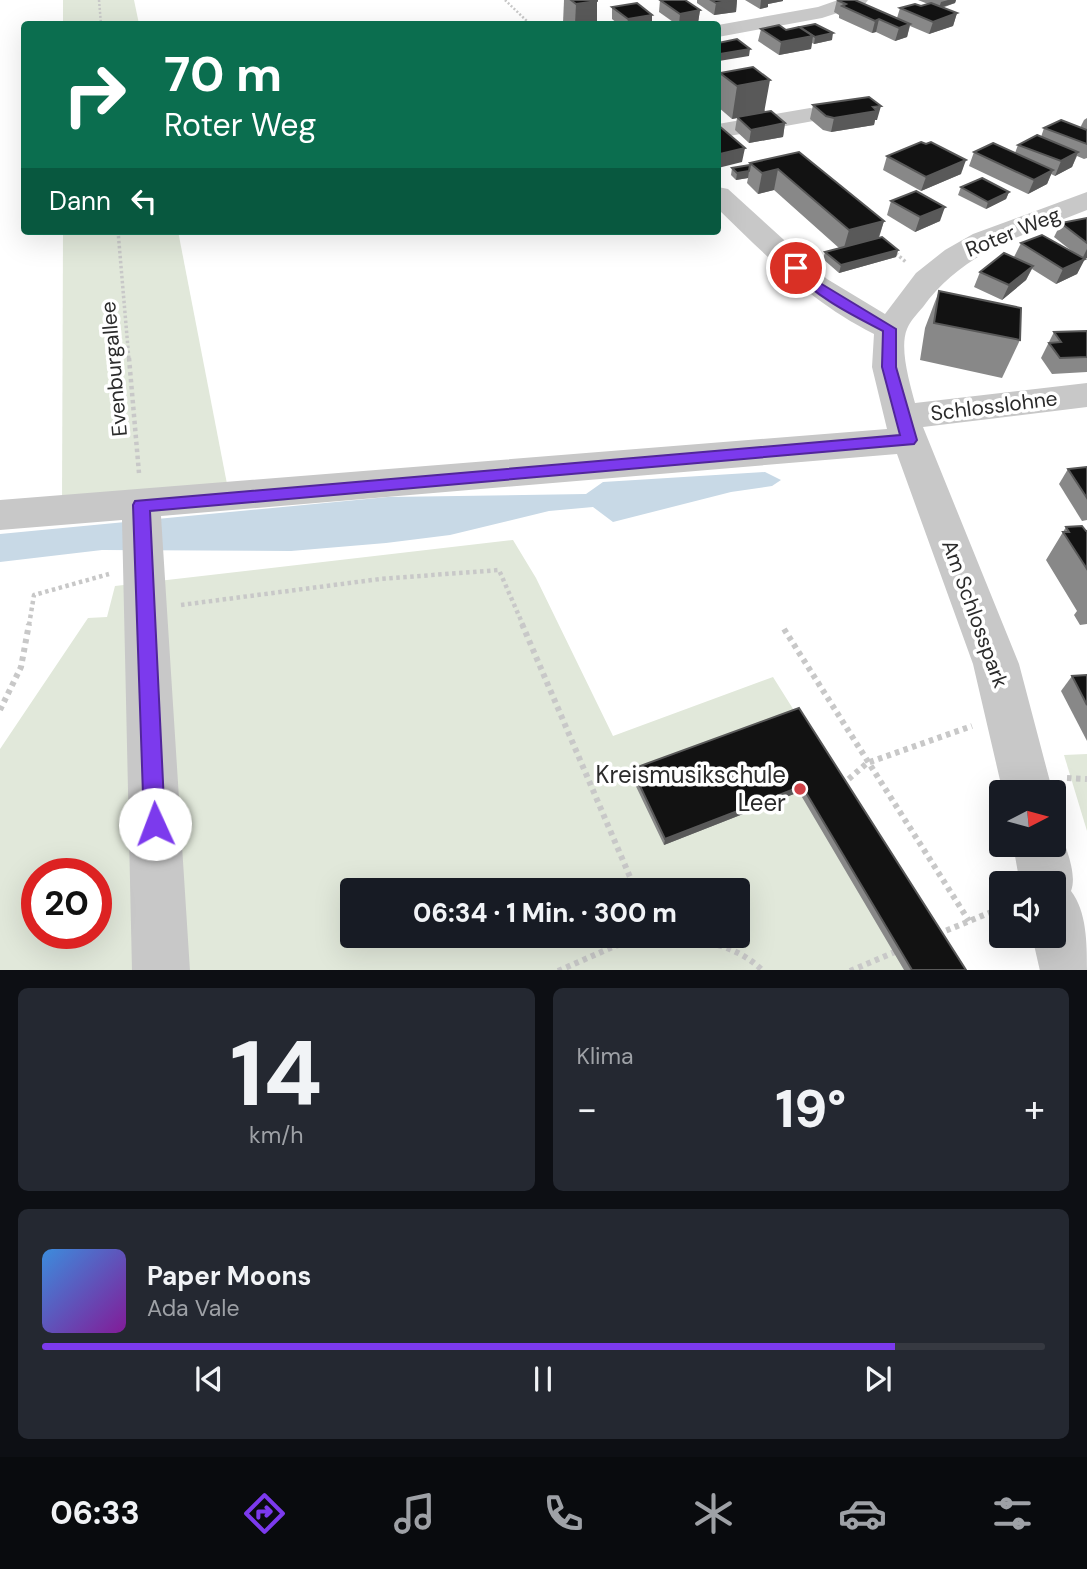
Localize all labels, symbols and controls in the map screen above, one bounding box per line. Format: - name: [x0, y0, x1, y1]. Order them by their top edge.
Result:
- text: 70 m: [164, 42, 282, 106]
- icon: right: [49, 49, 140, 140]
- text: Roter Weg: [164, 104, 316, 146]
- icon: left: [125, 182, 163, 220]
- text: Dann: [49, 184, 111, 218]
- street label: Roter Weg: [961, 200, 1065, 264]
- pin: [766, 238, 826, 298]
- icon: arrive: [777, 249, 815, 287]
- street label: Evenburgallee: [94, 300, 134, 438]
- street label: Schlosslohne: [929, 384, 1059, 428]
- street label: Am Schlosspark: [935, 536, 1015, 692]
- place label: Kreismusikschule Leer: [595, 759, 786, 818]
- north arrow: [989, 780, 1066, 858]
- map controls: [989, 780, 1066, 948]
- marker: Kreismusikschule Leer: [792, 781, 808, 797]
- position arrow: [118, 787, 192, 861]
- speed limit sign: 20: [21, 858, 112, 949]
- button: sound: [989, 871, 1066, 948]
- text: 06:34 · 1 Min. · 300 m: [413, 896, 677, 930]
- text: 14: [230, 1015, 322, 1133]
- text: Klima: [577, 1041, 634, 1071]
- text: 19°: [775, 1075, 846, 1143]
- text: −: [577, 1084, 597, 1134]
- text: +: [1024, 1084, 1045, 1134]
- text: km/h: [249, 1120, 303, 1150]
- text: Paper Moons: [147, 1259, 311, 1293]
- text: Ada Vale: [147, 1293, 240, 1323]
- icon: previous: [190, 1360, 228, 1398]
- icon: pause: [524, 1360, 562, 1398]
- icon: next: [859, 1360, 897, 1398]
- icon: directions: [240, 1489, 289, 1538]
- icon: music: [390, 1489, 439, 1538]
- icon: phone: [539, 1489, 588, 1538]
- icon: climate: [689, 1489, 738, 1538]
- icon: car: [838, 1489, 887, 1538]
- icon: filters: [988, 1489, 1037, 1538]
- text: 06:33: [50, 1492, 140, 1534]

